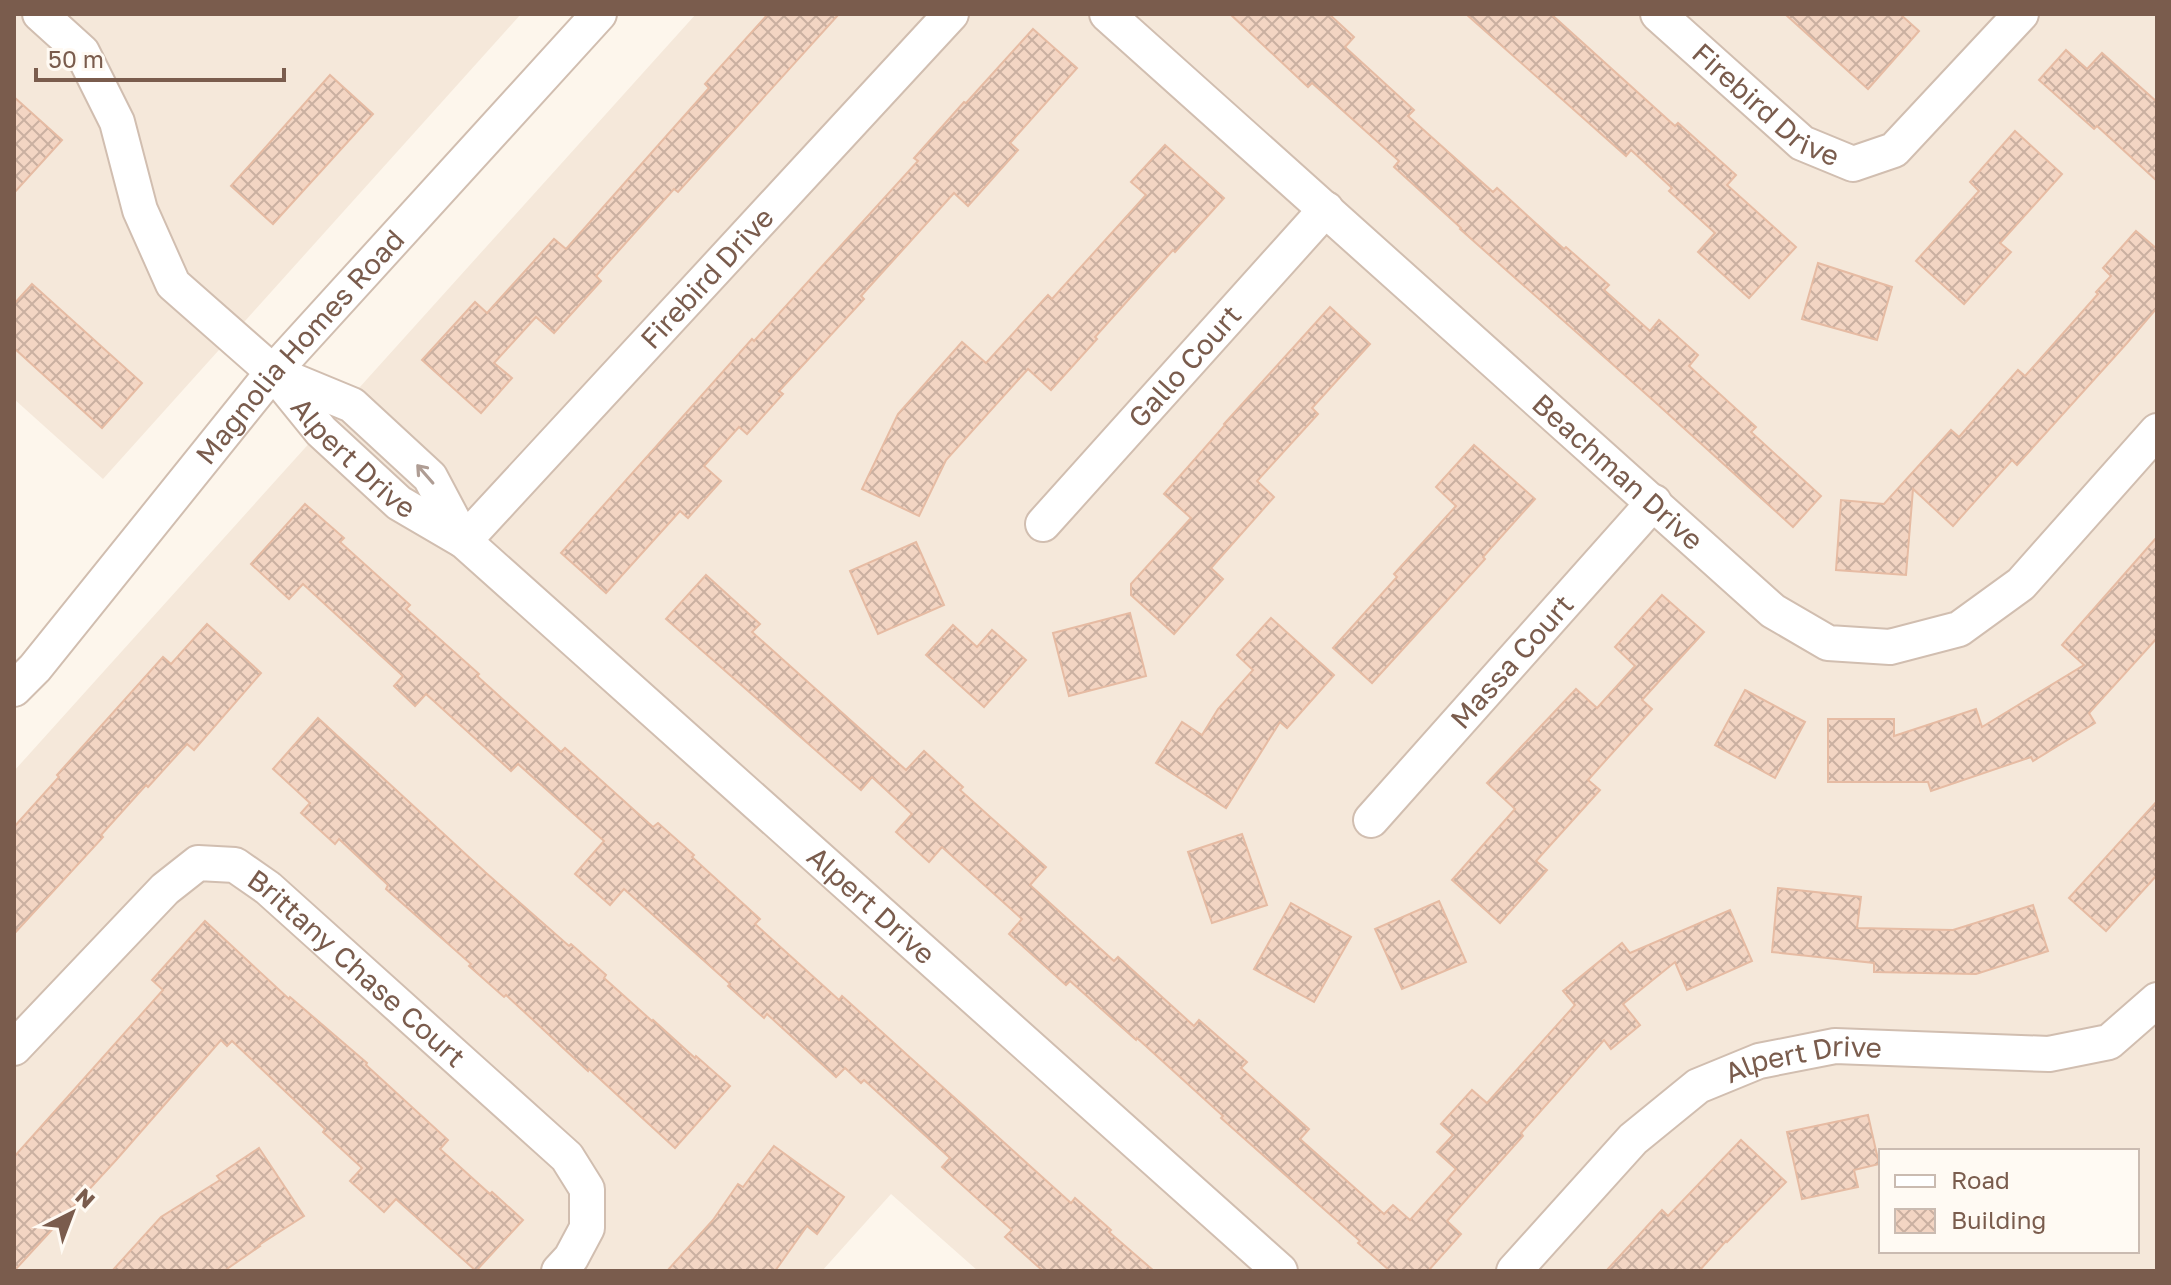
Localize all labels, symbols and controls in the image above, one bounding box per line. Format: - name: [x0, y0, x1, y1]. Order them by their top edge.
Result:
- scale bar: [36, 32, 284, 82]
- street label: Firebird Drive: [1686, 36, 1844, 173]
- text: 50 m: [48, 44, 104, 73]
- street label: Firebird Drive: [633, 200, 780, 355]
- street label: Magnolia Homes Road: [189, 223, 410, 471]
- street label: Gallo Court: [1121, 298, 1248, 434]
- street label: Beachman Drive: [1526, 387, 1710, 556]
- street label: Alpert Drive: [285, 391, 421, 525]
- one-way arrow: [416, 464, 434, 484]
- street label: Massa Court: [1443, 588, 1580, 735]
- street label: Alpert Drive: [801, 839, 942, 971]
- street label: Brittany Chase Court: [242, 862, 472, 1073]
- street label: Alpert Drive: [1720, 1029, 1883, 1089]
- legend: [1879, 1149, 2139, 1253]
- text: Road: [1951, 1165, 2010, 1194]
- north arrow: [32, 1173, 112, 1253]
- text: N: [70, 1182, 101, 1213]
- text: Building: [1951, 1205, 2046, 1234]

